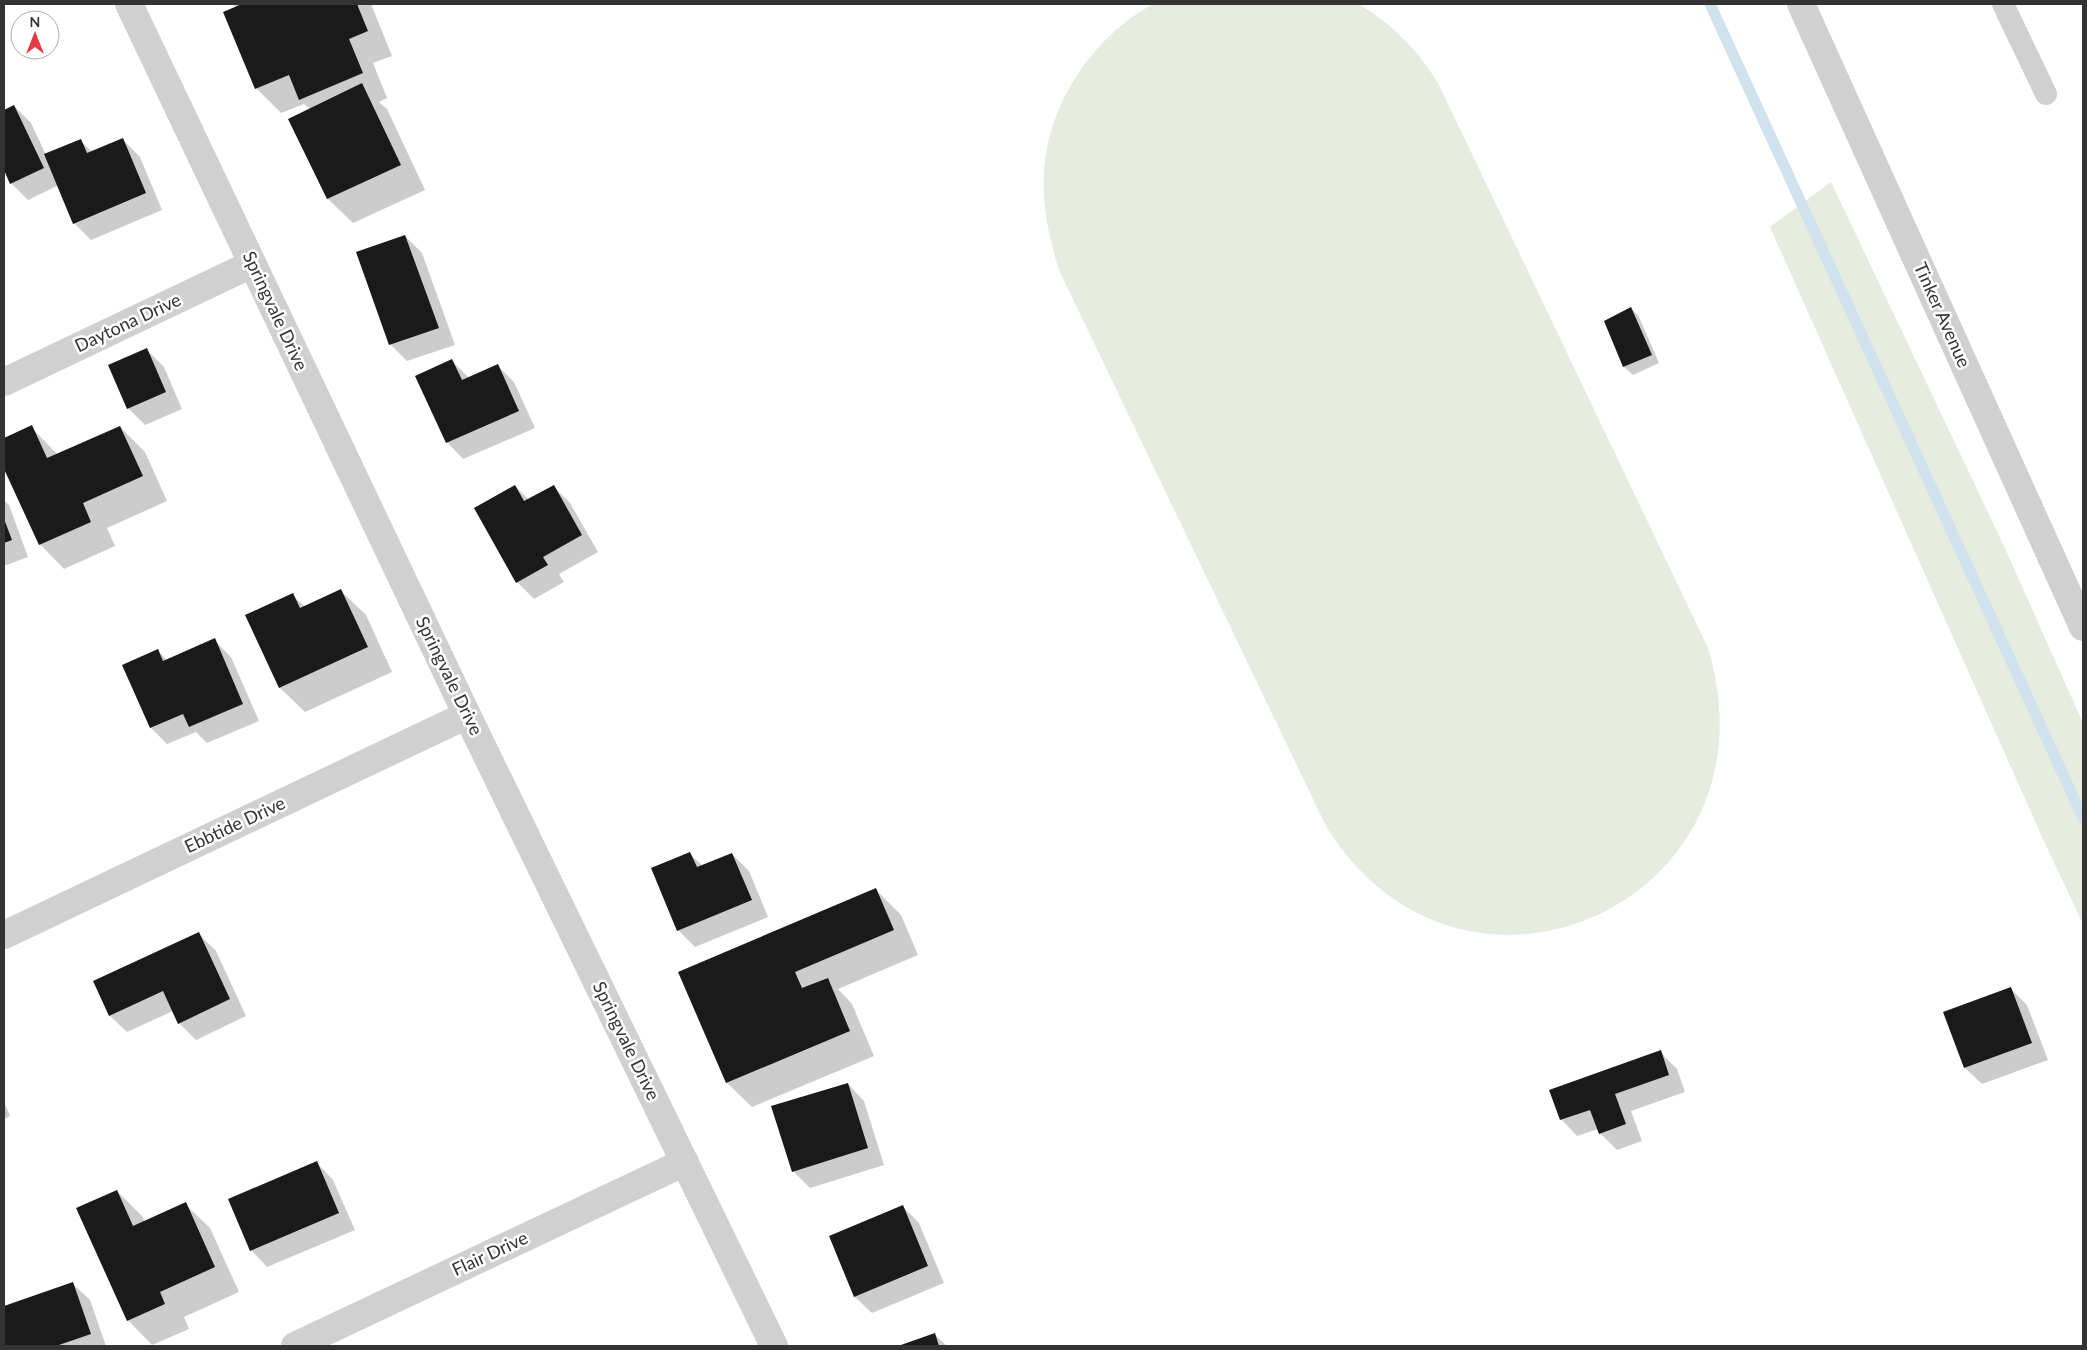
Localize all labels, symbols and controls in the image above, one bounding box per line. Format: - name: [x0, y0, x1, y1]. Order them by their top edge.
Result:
- north arrow: [10, 10, 60, 60]
- text: N: [30, 13, 40, 30]
- street label: Springvale Drive: [239, 247, 313, 374]
- street label: Tinker Avenue: [1910, 259, 1976, 371]
- street label: Daytona Drive: [71, 288, 184, 356]
- street label: Springvale Drive: [412, 613, 488, 738]
- street label: Ebbtide Drive: [181, 791, 288, 857]
- street label: Springvale Drive: [589, 978, 665, 1103]
- street label: Flair Drive: [448, 1226, 531, 1280]

